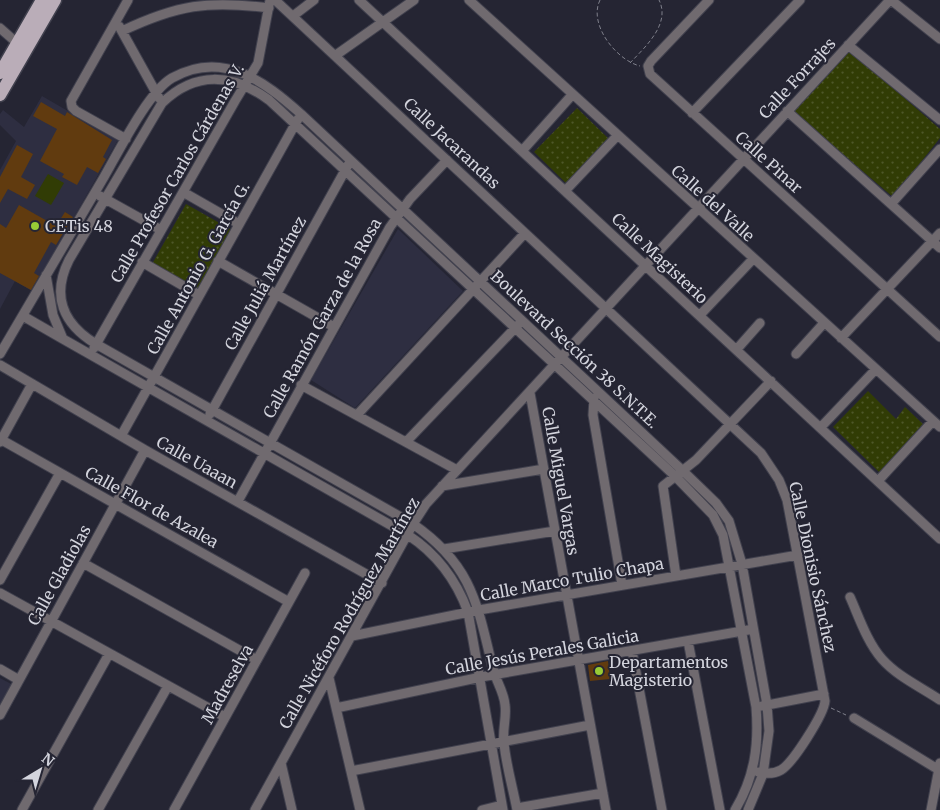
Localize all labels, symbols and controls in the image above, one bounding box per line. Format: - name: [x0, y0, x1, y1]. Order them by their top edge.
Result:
- street label: Calle Forrajes: [754, 33, 840, 123]
- street label: Calle Profesor Carlos Cárdenas V.: [106, 60, 248, 286]
- street label: Calle Jacarandas: [400, 93, 504, 193]
- street label: Calle Pinar: [731, 127, 807, 197]
- street label: Calle del Valle: [667, 160, 759, 246]
- street label: Calle Antonio G. García G.: [142, 178, 254, 358]
- street label: Calle Magisterio: [608, 208, 712, 308]
- street label: Calle Juliá Martínez: [220, 212, 310, 353]
- street label: Calle Ramón Garza de la Rosa: [259, 214, 386, 422]
- place label: CETis 48: [45, 216, 113, 236]
- marker: CETis 48: [29, 220, 41, 232]
- street label: Boulevard Sección 38 S.N.T.E.: [487, 266, 663, 432]
- street label: Calle Miguel Vargas: [538, 405, 584, 557]
- street label: Calle Uaaan: [153, 432, 241, 493]
- street label: Calle Flor de Azalea: [82, 462, 222, 552]
- street label: Calle Dionisio Sánchez: [785, 480, 841, 654]
- street label: Calle Nicéforo Rodríguez Martínez: [274, 493, 424, 732]
- street label: Calle Gladiolas: [23, 521, 95, 629]
- street label: Calle Marco Tulio Chapa: [479, 553, 666, 605]
- street label: Calle Jesús Perales Galicia: [444, 625, 641, 679]
- street label: Madreselva: [197, 640, 257, 727]
- place label: Departamentos Magisterio: [609, 652, 728, 690]
- marker: Departamentos Magisterio: [593, 665, 605, 677]
- north arrow: [15, 745, 65, 795]
- text: N: [38, 749, 58, 770]

